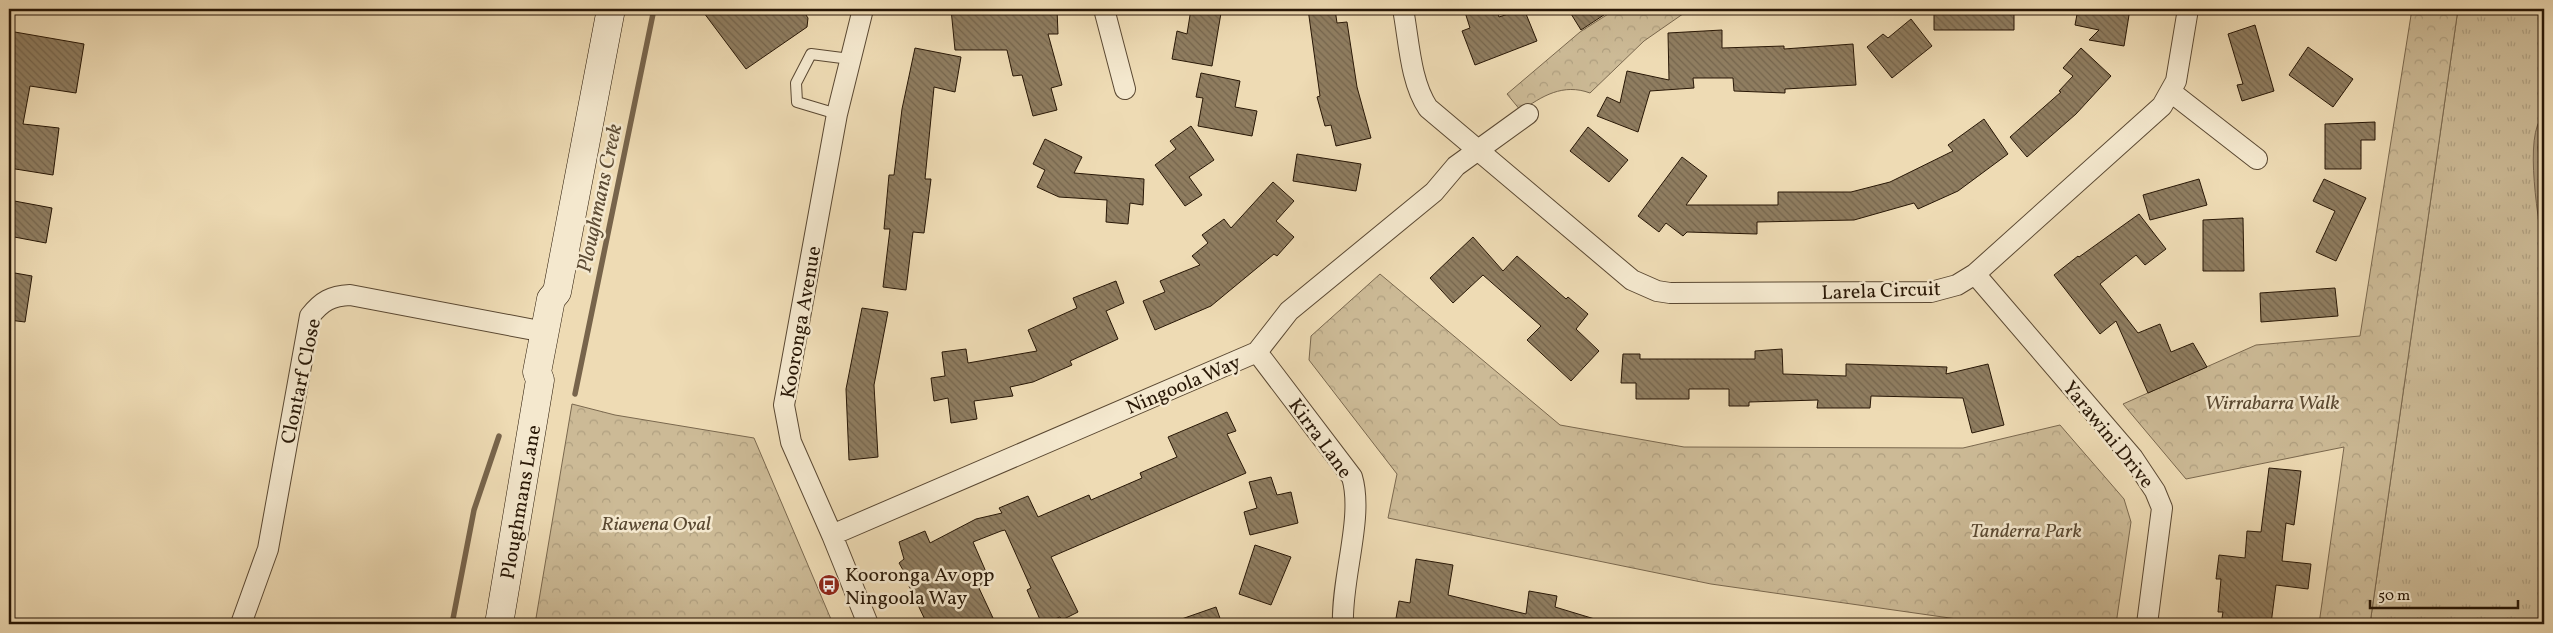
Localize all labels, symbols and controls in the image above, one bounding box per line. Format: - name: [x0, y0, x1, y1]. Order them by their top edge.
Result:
- water label: Ploughmans Creek: [571, 121, 630, 275]
- street label: Kooronga Avenue: [775, 244, 829, 401]
- street label: Larela Circuit: [1821, 276, 1941, 308]
- street label: Clontarf Close: [275, 316, 329, 447]
- street label: Ningoola Way: [1122, 349, 1246, 423]
- street label: Yarawini Drive: [2055, 375, 2160, 495]
- park label: Wirrabarra Walk: [2204, 390, 2340, 418]
- street label: Kirra Lane: [1281, 393, 1358, 485]
- street label: Ploughmans Lane: [495, 423, 549, 582]
- park label: Riawena Oval: [601, 511, 711, 539]
- park label: Tanderra Park: [1970, 518, 2082, 546]
- place label: Kooronga Av opp Ningoola Way: [845, 562, 995, 613]
- bus stop icon: Kooronga Av opp Ningoola Way: [817, 573, 841, 597]
- scale bar: [2370, 578, 2518, 610]
- text: 50 m: [2378, 586, 2410, 607]

